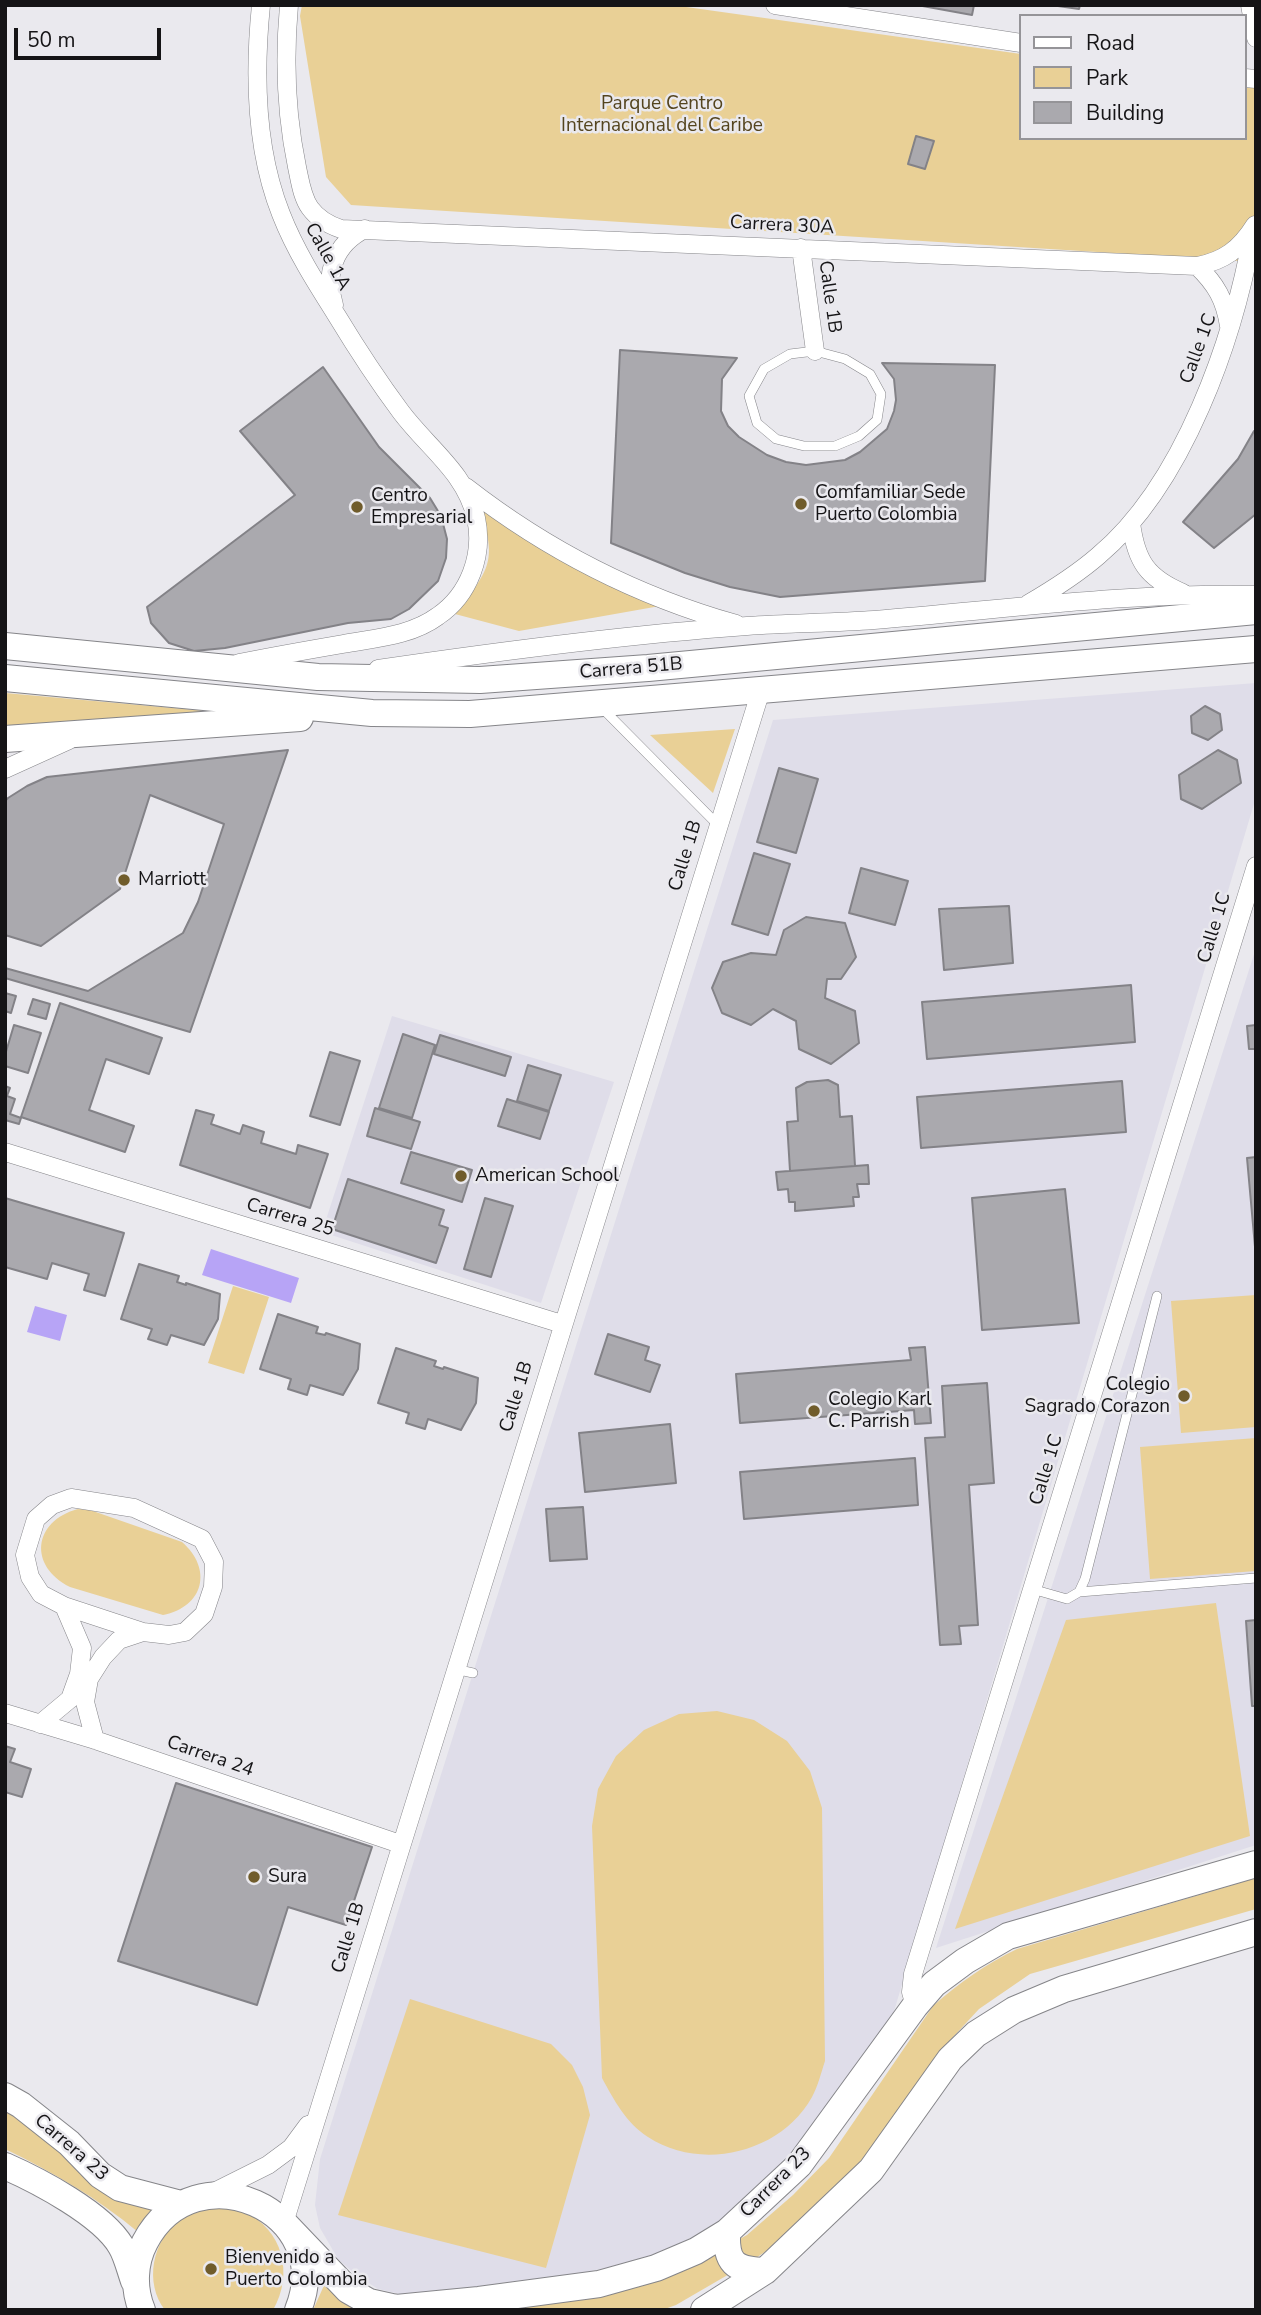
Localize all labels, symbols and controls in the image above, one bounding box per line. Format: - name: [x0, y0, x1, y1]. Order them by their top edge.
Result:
- scale bar: [18, 14, 164, 58]
- legend: [1020, 14, 1247, 140]
- text: 50 m: [27, 26, 76, 54]
- text: Road: [1086, 29, 1135, 57]
- text: Park: [1086, 64, 1128, 92]
- park label: Parque Centro Internacional del Caribe: [561, 93, 763, 137]
- text: Building: [1086, 99, 1164, 127]
- street label: Carrera 30A: [729, 212, 835, 240]
- street label: Calle 1A: [299, 219, 355, 295]
- street label: Calle 1B: [813, 259, 845, 335]
- street label: Calle 1C: [1176, 311, 1222, 387]
- place label: Comfamiliar Sede Puerto Colombia: [815, 482, 966, 526]
- place label: Centro Empresarial: [371, 485, 472, 529]
- marker: Comfamiliar Sede Puerto Colombia: [793, 496, 809, 512]
- marker: Centro Empresarial: [349, 499, 365, 515]
- street label: Carrera 51B: [578, 653, 684, 685]
- street label: Calle 1B: [664, 818, 708, 894]
- place label: Marriott: [138, 869, 206, 891]
- marker: Marriott: [116, 872, 132, 888]
- street label: Calle 1C: [1193, 890, 1237, 966]
- place label: American School: [475, 1165, 619, 1187]
- marker: American School: [453, 1168, 469, 1184]
- street label: Carrera 25: [243, 1194, 337, 1242]
- street label: Calle 1B: [495, 1359, 539, 1435]
- place label: Colegio Sagrado Corazon: [1024, 1374, 1170, 1418]
- marker: Colegio Sagrado Corazon: [1176, 1388, 1192, 1404]
- place label: Colegio Karl C. Parrish: [828, 1389, 932, 1433]
- marker: Colegio Karl C. Parrish: [806, 1403, 822, 1419]
- street label: Calle 1C: [1025, 1432, 1069, 1508]
- street label: Carrera 24: [163, 1731, 257, 1783]
- place label: Sura: [268, 1866, 307, 1888]
- marker: Sura: [246, 1869, 262, 1885]
- street label: Calle 1B: [327, 1900, 371, 1976]
- street label: Carrera 23: [29, 2110, 113, 2186]
- street label: Carrera 23: [736, 2143, 816, 2223]
- place label: Bienvenido a Puerto Colombia: [225, 2247, 368, 2291]
- marker: Bienvenido a Puerto Colombia: [203, 2261, 219, 2277]

